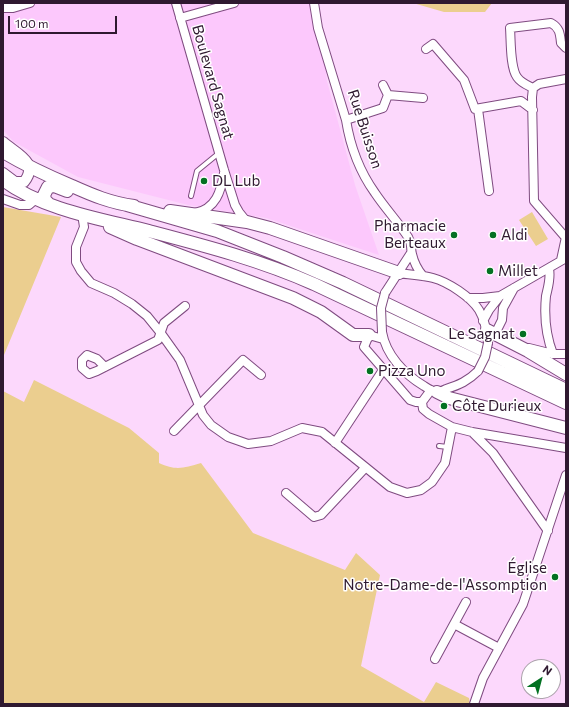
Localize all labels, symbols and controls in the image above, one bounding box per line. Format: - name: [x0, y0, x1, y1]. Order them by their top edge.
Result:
- scale bar: [10, 8, 119, 34]
- text: 100 m: [15, 16, 49, 30]
- street label: Boulevard Sagnat: [188, 23, 238, 141]
- street label: Rue Buisson: [344, 87, 386, 171]
- place label: DL Lub: [212, 172, 260, 190]
- marker: DL Lub: [199, 176, 209, 186]
- place label: Pharmacie Berteaux: [374, 217, 446, 252]
- place label: Aldi: [501, 226, 528, 244]
- marker: Pharmacie Berteaux: [449, 230, 459, 240]
- marker: Aldi: [488, 230, 498, 240]
- place label: Millet: [498, 262, 538, 280]
- marker: Millet: [485, 266, 495, 276]
- place label: Le Sagnat: [448, 325, 515, 343]
- marker: Le Sagnat: [518, 329, 528, 339]
- place label: Pizza Uno: [378, 362, 445, 380]
- marker: Pizza Uno: [365, 366, 375, 376]
- place label: Côte Durieux: [452, 397, 541, 415]
- marker: Côte Durieux: [439, 401, 449, 411]
- place label: Église Notre-Dame-de-l'Assomption: [343, 559, 547, 594]
- marker: Église Notre-Dame-de-l'Assomption: [550, 572, 560, 582]
- north arrow: [521, 659, 561, 699]
- text: N: [541, 662, 555, 677]

